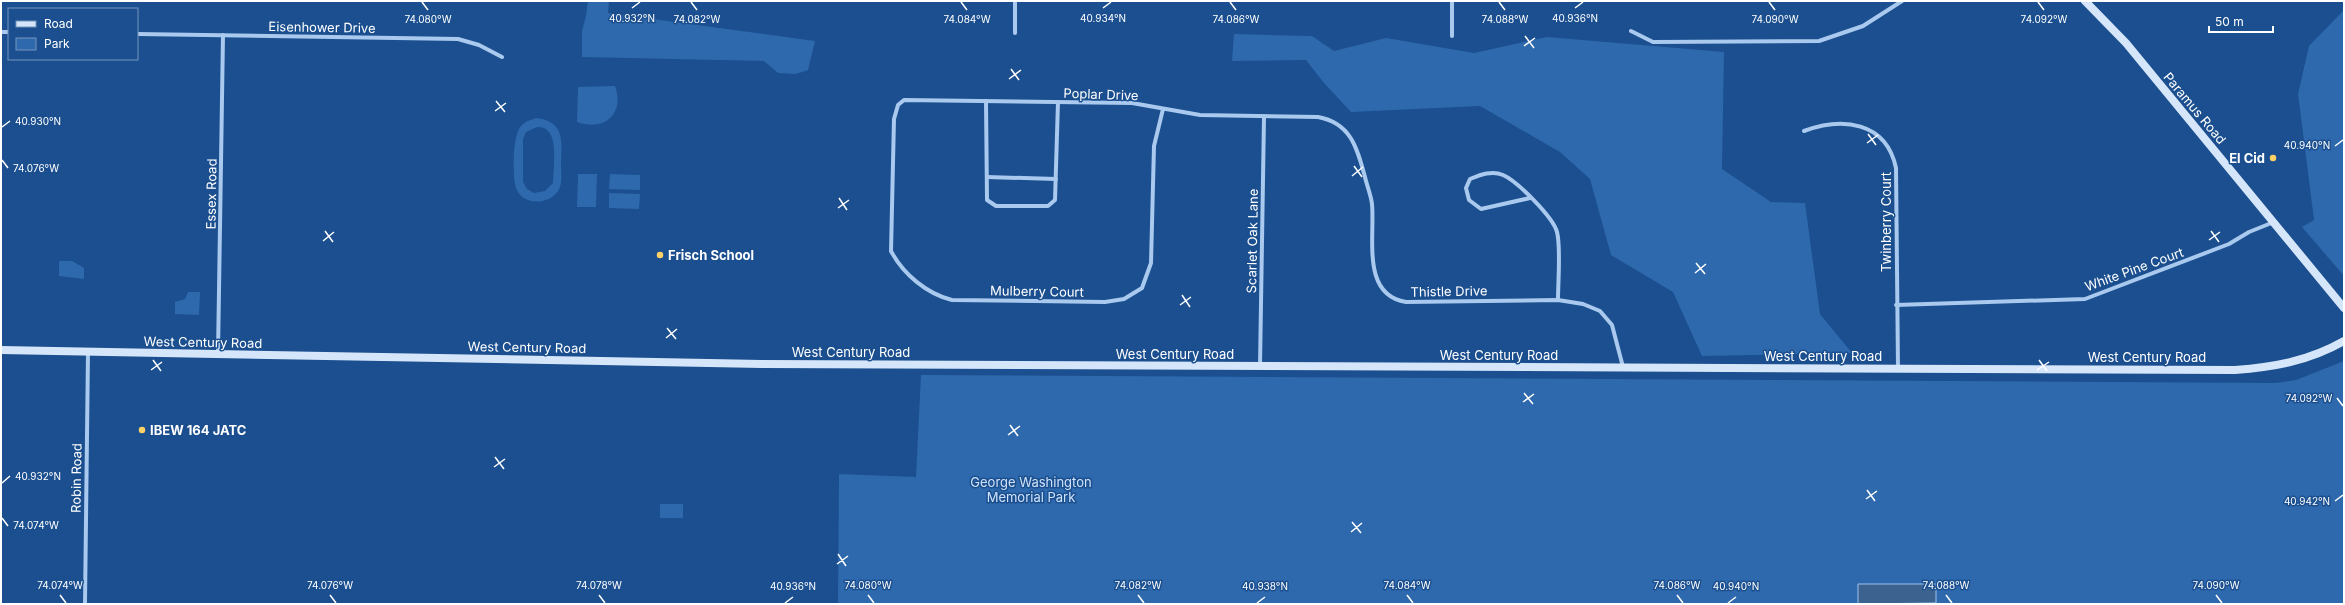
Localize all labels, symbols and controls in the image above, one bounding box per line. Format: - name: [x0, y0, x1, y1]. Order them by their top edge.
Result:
- legend: [8, 8, 138, 60]
- scale bar: [2209, 8, 2273, 34]
- text: 40.932°N: [609, 12, 655, 24]
- text: 40.934°N: [1080, 12, 1126, 24]
- text: 40.936°N: [1552, 12, 1598, 24]
- text: 74.080°W: [404, 13, 452, 25]
- text: 74.082°W: [674, 13, 721, 25]
- text: 74.084°W: [944, 13, 991, 25]
- text: 74.086°W: [1213, 13, 1260, 25]
- text: 74.088°W: [1482, 13, 1529, 25]
- text: 74.090°W: [1751, 13, 1799, 25]
- text: 74.092°W: [2021, 13, 2068, 25]
- text: 50 m: [2215, 14, 2244, 29]
- text: Road: [44, 16, 73, 31]
- street label: Eisenhower Drive: [268, 18, 376, 36]
- text: Park: [44, 36, 70, 51]
- street label: Paramus Road: [2160, 69, 2230, 147]
- street label: Poplar Drive: [1063, 85, 1139, 103]
- text: 40.930°N: [15, 115, 61, 127]
- text: 40.940°N: [2284, 139, 2330, 151]
- place label: El Cid: [2229, 150, 2265, 166]
- marker: El Cid: [2268, 153, 2278, 163]
- street label: Essex Road: [202, 158, 220, 230]
- text: 74.076°W: [13, 162, 59, 174]
- street label: Twinberry Court: [1878, 172, 1894, 272]
- street label: Scarlet Oak Lane: [1243, 188, 1261, 294]
- street label: White Pine Court: [2083, 244, 2185, 294]
- place label: Frisch School: [668, 247, 754, 263]
- marker: Frisch School: [655, 250, 665, 260]
- street label: Mulberry Court: [990, 282, 1084, 300]
- street label: Thistle Drive: [1410, 282, 1488, 300]
- street label: West Century Road: [144, 333, 262, 351]
- street label: West Century Road: [468, 338, 586, 356]
- street label: West Century Road: [792, 344, 910, 360]
- street label: West Century Road: [1116, 346, 1234, 362]
- street label: West Century Road: [1440, 347, 1558, 363]
- street label: West Century Road: [1764, 348, 1882, 364]
- street label: West Century Road: [2088, 349, 2206, 365]
- text: 74.092°W: [2286, 392, 2333, 404]
- place label: IBEW 164 JATC: [150, 422, 247, 438]
- marker: IBEW 164 JATC: [137, 425, 147, 435]
- street label: Robin Road: [67, 443, 85, 513]
- text: 40.932°N: [15, 470, 61, 482]
- park label: George Washington Memorial Park: [970, 474, 1092, 505]
- text: 40.942°N: [2284, 495, 2330, 507]
- text: 74.074°W: [13, 519, 59, 531]
- text: 74.074°W: [37, 579, 83, 591]
- text: 74.076°W: [307, 579, 353, 591]
- text: 74.078°W: [576, 579, 622, 591]
- text: 74.080°W: [844, 579, 892, 591]
- text: 74.082°W: [1115, 579, 1162, 591]
- text: 74.084°W: [1384, 579, 1431, 591]
- text: 74.086°W: [1654, 579, 1701, 591]
- text: 74.088°W: [1923, 579, 1970, 591]
- text: 74.090°W: [2192, 579, 2240, 591]
- text: 40.936°N: [770, 580, 816, 592]
- text: 40.938°N: [1242, 580, 1288, 592]
- text: 40.940°N: [1713, 580, 1759, 592]

